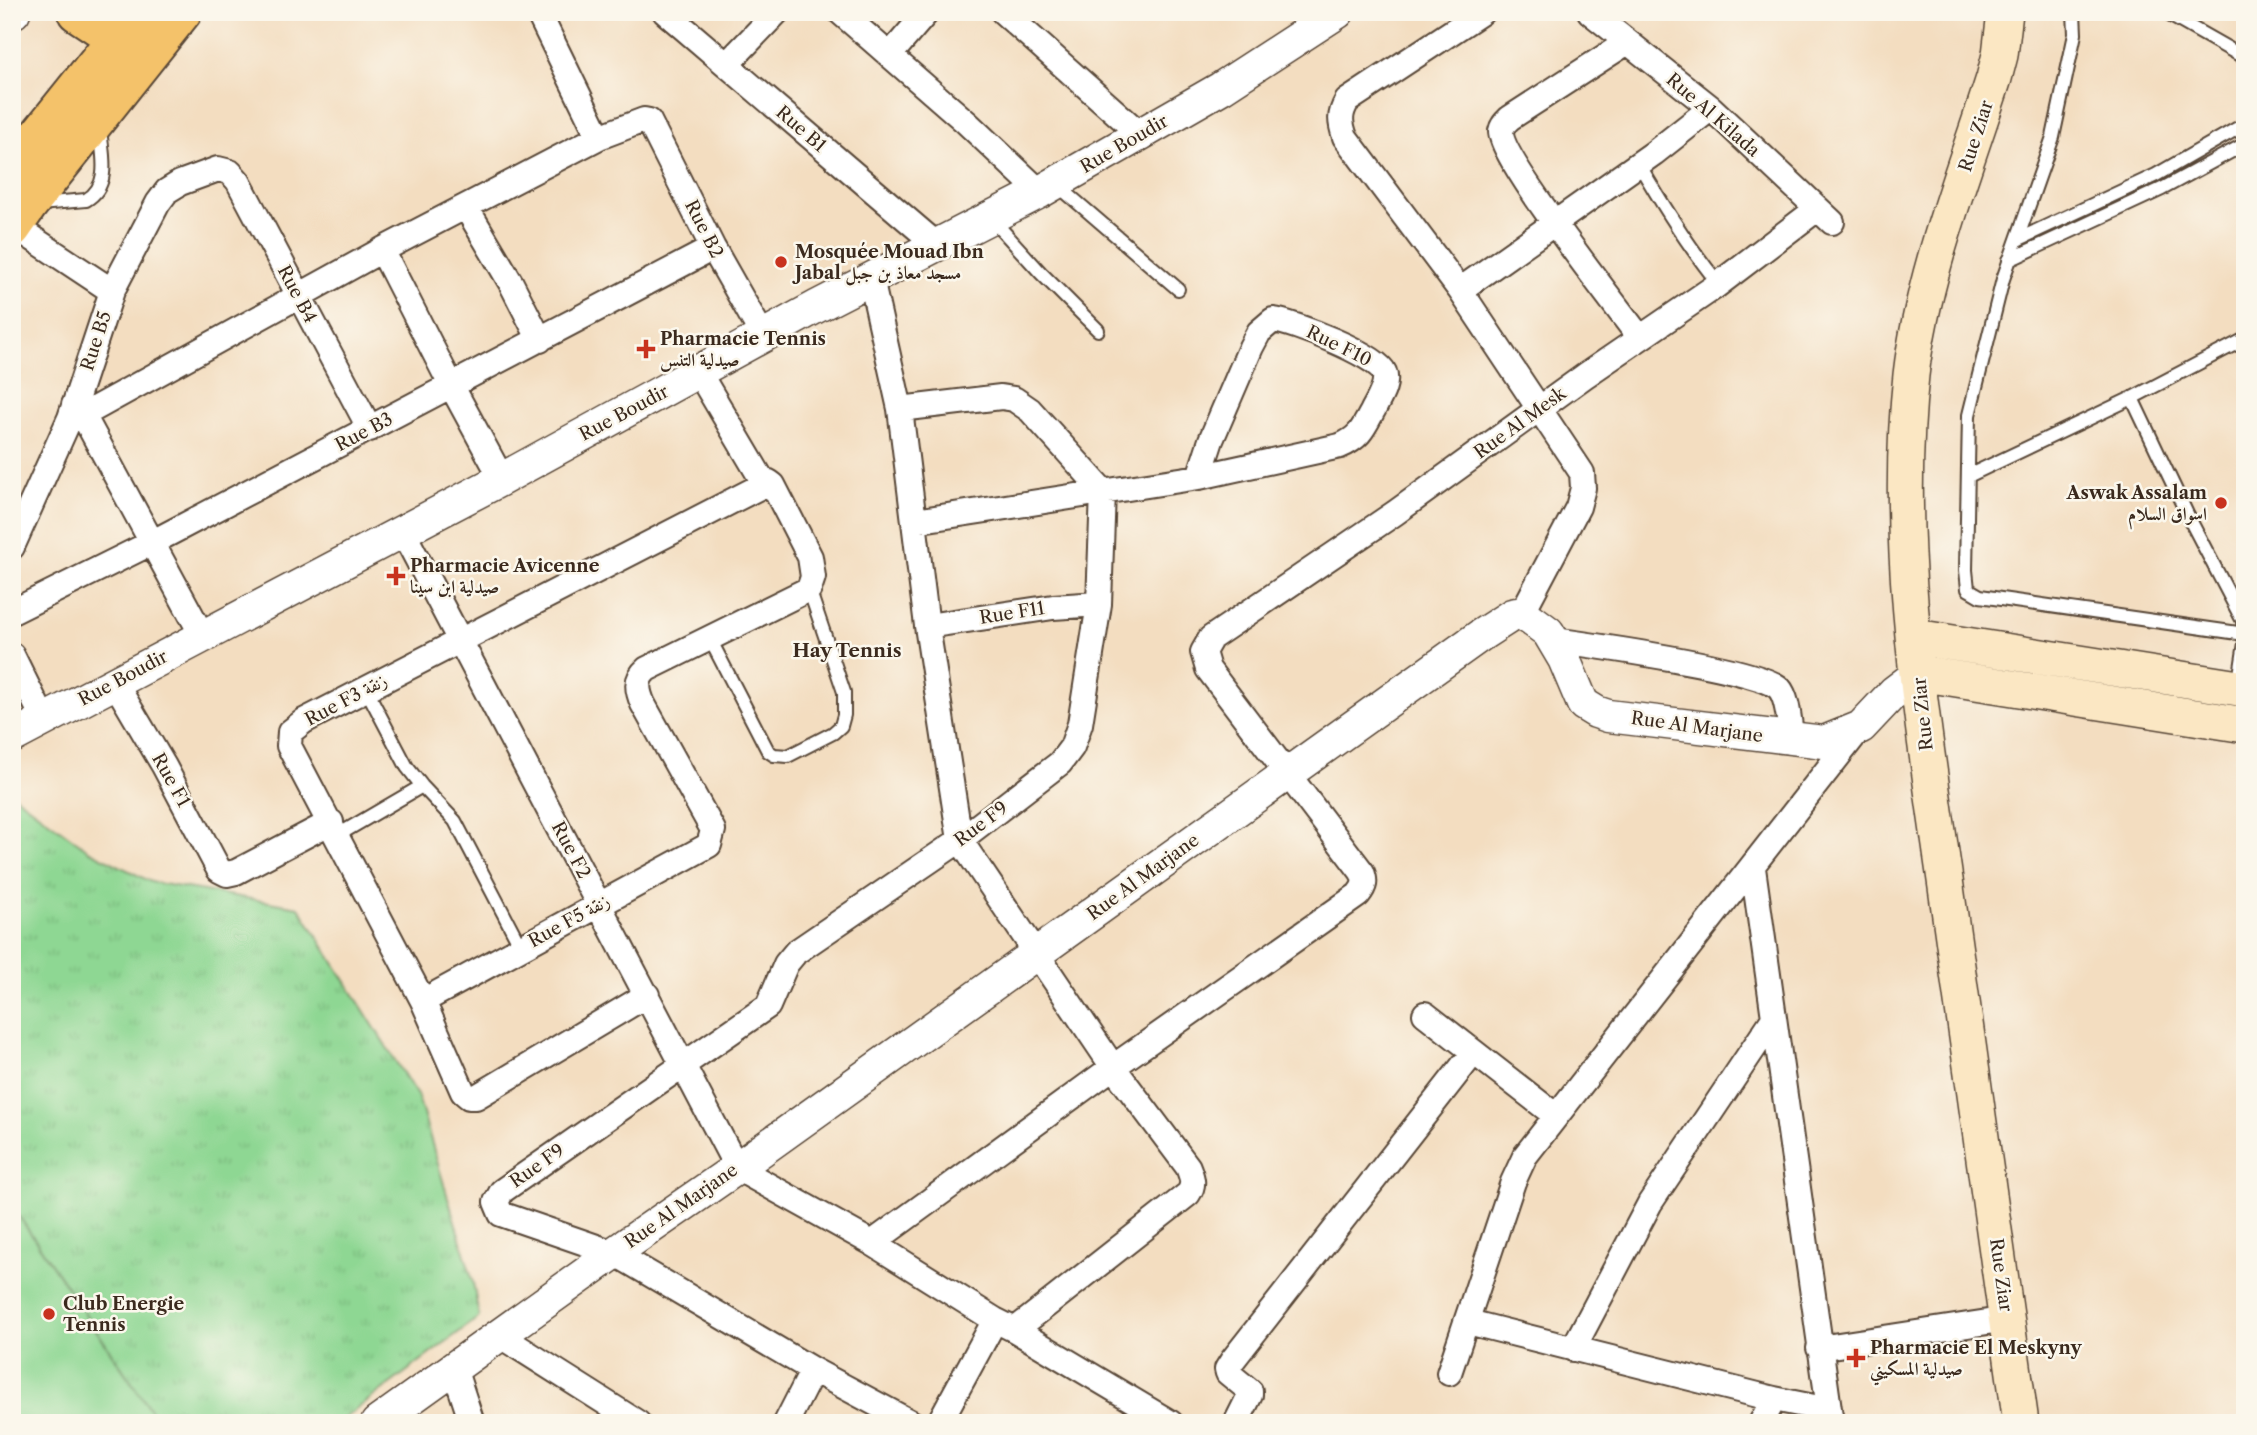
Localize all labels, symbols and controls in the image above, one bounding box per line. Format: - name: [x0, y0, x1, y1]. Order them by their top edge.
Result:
- street label: Rue Al Kilada: [1662, 68, 1765, 162]
- street label: Rue Ziar: [1954, 97, 1998, 175]
- street label: Rue B1: [771, 101, 831, 157]
- street label: Rue Boudir: [1076, 110, 1172, 178]
- street label: Rue B2: [680, 196, 728, 262]
- place label: Mosquée Mouad Ibn Jabal مسجد معاذ بن جبل: [792, 241, 985, 286]
- marker: Mosquée Mouad Ibn Jabal مسجد معاذ بن جبل: [773, 254, 789, 270]
- street label: Rue B4: [273, 261, 321, 327]
- street label: Rue B5: [76, 308, 116, 374]
- street label: Rue F10: [1303, 321, 1375, 371]
- place label: Pharmacie Tennis صيدلية التنس: [660, 328, 826, 372]
- marker: Pharmacie Tennis صيدلية التنس: [638, 341, 654, 357]
- street label: Rue Boudir: [576, 380, 673, 446]
- street label: Rue Al Mesk: [1470, 381, 1571, 464]
- street label: Rue B3: [332, 408, 396, 456]
- place label: Aswak Assalam اسواق السلام: [2066, 482, 2207, 530]
- marker: Aswak Assalam اسواق السلام: [2213, 495, 2229, 511]
- place label: Pharmacie Avicenne صيدلية ابن سينا: [410, 555, 600, 598]
- marker: Pharmacie Avicenne صيدلية ابن سينا: [388, 568, 404, 584]
- street label: Rue F11: [978, 597, 1047, 629]
- district label: Hay Tennis: [792, 639, 902, 662]
- street label: Rue Boudir: [75, 645, 172, 711]
- street label: Rue F3 زنقة: [301, 669, 391, 731]
- street label: Rue Ziar: [1908, 676, 1938, 752]
- street label: Rue Al Marjane: [1630, 707, 1764, 747]
- street label: Rue F1: [147, 749, 195, 811]
- street label: Rue F9: [950, 797, 1012, 851]
- street label: Rue F2: [547, 818, 595, 882]
- street label: Rue Al Marjane: [1083, 829, 1203, 925]
- street label: Rue F5 زنقة: [524, 890, 614, 952]
- street label: Rue F9: [506, 1139, 568, 1193]
- street label: Rue Al Marjane: [620, 1159, 742, 1253]
- street label: Rue Ziar: [1985, 1237, 2017, 1314]
- place label: Club Energie Tennis: [63, 1293, 185, 1336]
- marker: Club Energie Tennis: [41, 1306, 57, 1322]
- place label: Pharmacie El Meskyny صيدلية المسكيني: [1870, 1337, 2082, 1386]
- marker: Pharmacie El Meskyny صيدلية المسكيني: [1848, 1350, 1864, 1366]

